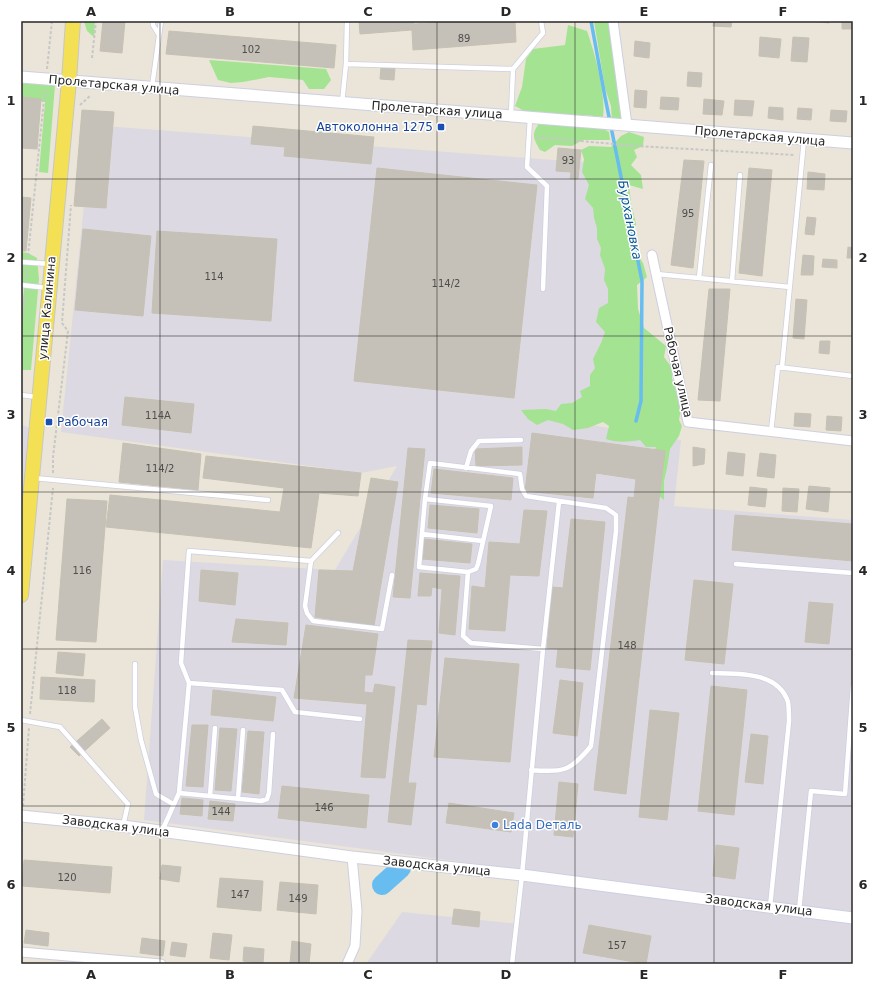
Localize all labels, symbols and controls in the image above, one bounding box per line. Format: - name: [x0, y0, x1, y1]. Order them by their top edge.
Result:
- text: A: [86, 4, 96, 19]
- text: B: [225, 4, 235, 19]
- text: C: [363, 4, 373, 19]
- text: D: [501, 4, 512, 19]
- text: E: [640, 4, 648, 19]
- text: F: [779, 4, 787, 19]
- house number: 89: [458, 33, 470, 44]
- house number: 102: [241, 44, 261, 55]
- street label: Пролетарская улица: [48, 72, 180, 98]
- text: 1: [6, 93, 16, 108]
- text: 1: [858, 93, 868, 108]
- street label: Пролетарская улица: [371, 98, 503, 122]
- place label: Автоколонна 1275: [316, 120, 433, 134]
- marker: Автоколонна 1275: [436, 122, 446, 132]
- street label: Пролетарская улица: [694, 123, 826, 149]
- house number: 93: [562, 155, 574, 166]
- water label: Бурхановка: [615, 179, 645, 261]
- house number: 95: [682, 208, 694, 219]
- text: 2: [6, 250, 16, 265]
- text: 2: [858, 250, 868, 265]
- street label: улица Калинина: [35, 256, 59, 360]
- house number: 114: [204, 271, 224, 282]
- house number: 114/2: [432, 278, 460, 289]
- street label: Рабочая улица: [661, 325, 695, 419]
- text: 3: [6, 407, 16, 422]
- text: 3: [858, 407, 868, 422]
- house number: 114А: [145, 410, 171, 421]
- place label: Рабочая: [57, 415, 108, 429]
- marker: Рабочая: [44, 417, 54, 427]
- house number: 114/2: [146, 463, 174, 474]
- text: 4: [6, 563, 16, 578]
- text: 4: [858, 563, 868, 578]
- house number: 116: [72, 565, 92, 576]
- house number: 148: [617, 640, 637, 651]
- house number: 118: [57, 685, 77, 696]
- text: 5: [6, 720, 16, 735]
- text: 5: [858, 720, 868, 735]
- house number: 146: [314, 802, 334, 813]
- house number: 144: [211, 806, 231, 817]
- street label: Заводская улица: [62, 812, 170, 840]
- place label: Lada Dеталь: [503, 818, 582, 832]
- marker: Lada Dеталь: [490, 820, 500, 830]
- street label: Заводская улица: [383, 853, 491, 879]
- house number: 120: [57, 872, 77, 883]
- text: 6: [6, 877, 16, 892]
- text: 6: [858, 877, 868, 892]
- house number: 147: [230, 889, 250, 900]
- street label: Заводская улица: [705, 891, 813, 919]
- house number: 149: [288, 893, 308, 904]
- house number: 157: [607, 940, 627, 951]
- text: A: [86, 967, 96, 982]
- text: B: [225, 967, 235, 982]
- text: C: [363, 967, 373, 982]
- text: D: [501, 967, 512, 982]
- text: E: [640, 967, 648, 982]
- text: F: [779, 967, 787, 982]

